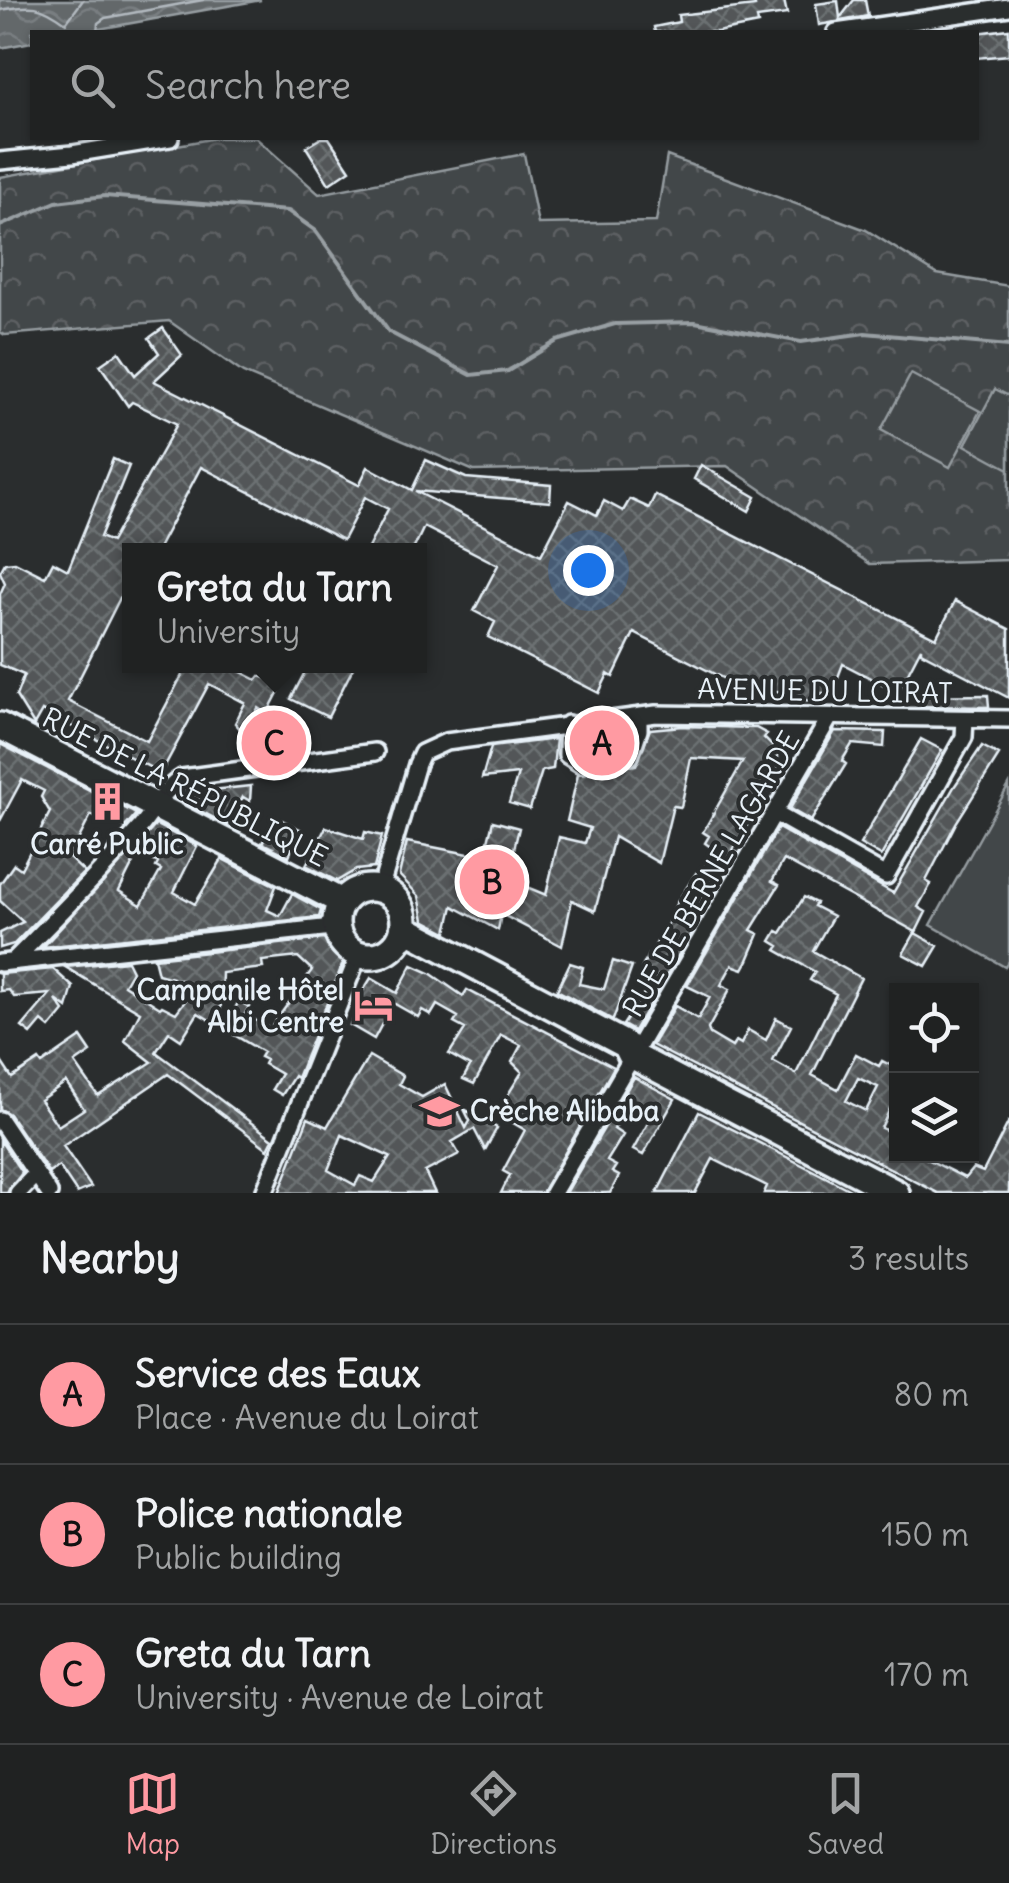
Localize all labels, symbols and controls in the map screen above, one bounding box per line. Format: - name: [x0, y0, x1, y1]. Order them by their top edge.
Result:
- search box: [30, 30, 979, 140]
- icon: search: [65, 58, 120, 113]
- text: Search here: [145, 62, 351, 109]
- popup: [122, 543, 427, 673]
- your location: [563, 545, 614, 596]
- text: Greta du Tarn: [156, 564, 393, 611]
- text: University: [156, 611, 300, 652]
- street label: AVENUE DU LOIRAT: [697, 671, 953, 711]
- street label: RUE DE LA RÉPUBLIQUE: [36, 699, 334, 875]
- pin: C: [242, 706, 306, 780]
- pin: A: [570, 706, 634, 780]
- street label: RUE DE BERNE LAGARDE: [614, 725, 808, 1023]
- building icon: Carré Public: [86, 780, 128, 822]
- place label: Carré Public: [30, 826, 184, 862]
- pin: B: [460, 844, 524, 920]
- place label: Campanile Hôtel Albi Centre: [137, 972, 344, 1040]
- map controls: [889, 983, 979, 1163]
- button: locate: [889, 983, 979, 1073]
- hotel icon: Campanile Hôtel Albi Centre: [353, 985, 395, 1027]
- button: layers: [889, 1073, 979, 1163]
- school or university icon: Crèche Alibaba: [419, 1090, 461, 1132]
- place label: Crèche Alibaba: [470, 1093, 660, 1129]
- text: Nearby: [40, 1232, 179, 1284]
- text: 3 results: [848, 1238, 969, 1279]
- text: Service des Eaux: [135, 1350, 420, 1397]
- text: A: [62, 1374, 83, 1415]
- text: 80 m: [894, 1374, 969, 1415]
- text: Place · Avenue du Loirat: [135, 1397, 479, 1438]
- text: Police nationale: [135, 1490, 403, 1537]
- text: B: [62, 1514, 83, 1555]
- text: 150 m: [881, 1514, 969, 1555]
- text: Public building: [135, 1537, 342, 1578]
- text: Greta du Tarn: [135, 1630, 371, 1677]
- text: C: [62, 1654, 83, 1695]
- text: 170 m: [884, 1654, 969, 1695]
- text: University · Avenue de Loirat: [135, 1677, 543, 1718]
- tab: Map: [125, 1766, 180, 1862]
- tab: Directions: [430, 1766, 557, 1862]
- tab: Saved: [807, 1766, 884, 1862]

